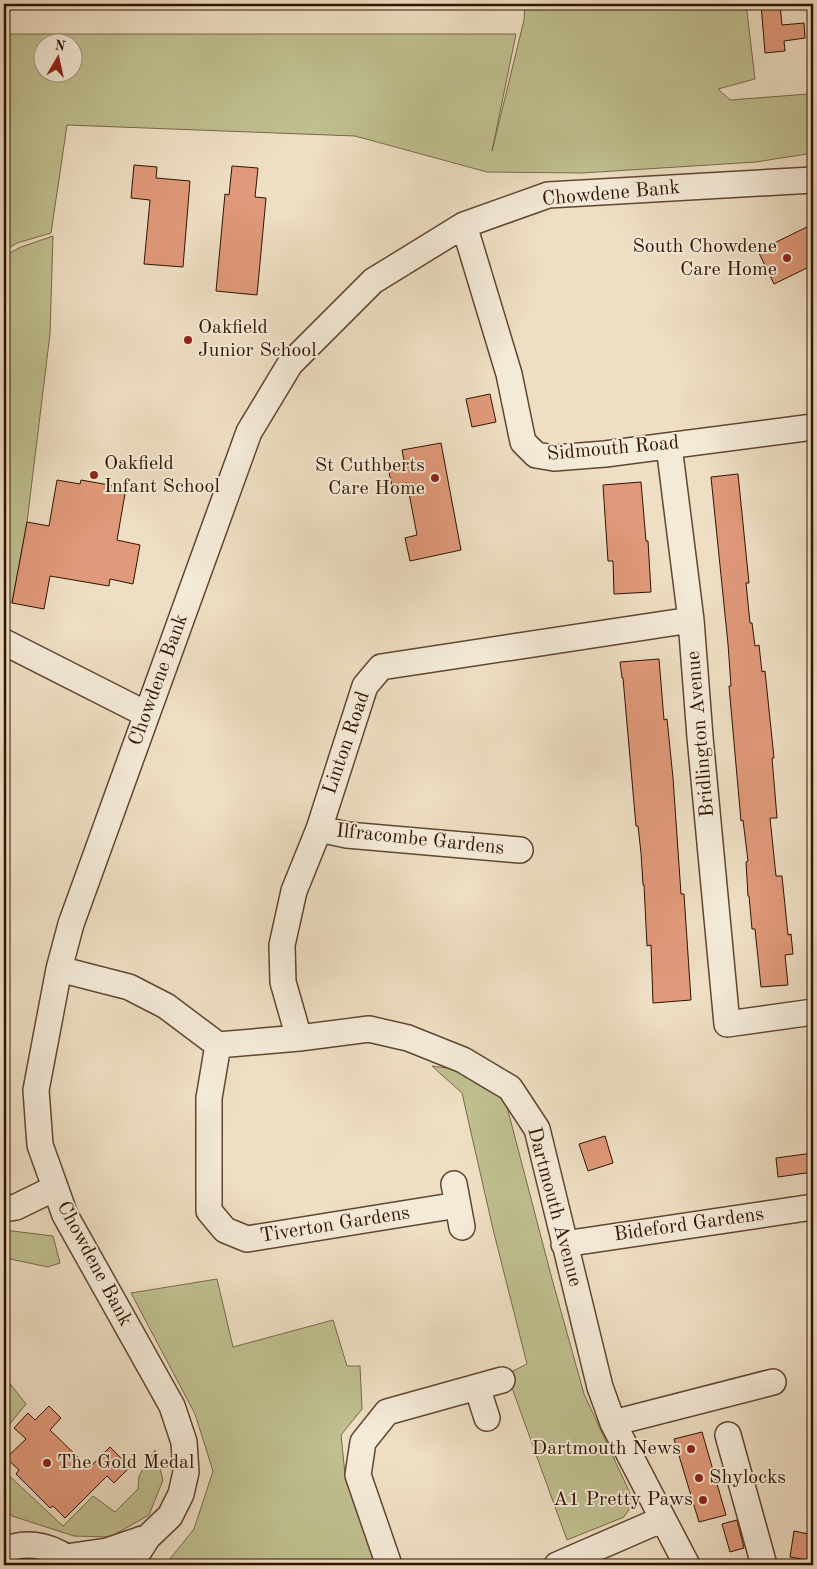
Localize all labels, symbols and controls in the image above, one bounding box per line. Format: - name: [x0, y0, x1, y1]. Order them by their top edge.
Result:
- north arrow: [32, 32, 82, 82]
- text: N: [53, 38, 67, 54]
- street label: Chowdene Bank: [541, 178, 681, 210]
- place label: South Chowdene Care Home: [632, 237, 777, 280]
- marker: South Chowdene Care Home: [781, 252, 793, 264]
- place label: Oakfield Junior School: [198, 318, 317, 361]
- marker: Oakfield Junior School: [182, 334, 194, 346]
- street label: Sidmouth Road: [546, 433, 680, 465]
- place label: Oakfield Infant School: [104, 454, 220, 497]
- place label: St Cuthberts Care Home: [315, 456, 425, 499]
- marker: Oakfield Infant School: [88, 469, 100, 481]
- marker: St Cuthberts Care Home: [429, 472, 441, 484]
- street label: Chowdene Bank: [126, 611, 192, 749]
- street label: Bridlington Avenue: [684, 650, 718, 818]
- street label: Linton Road: [320, 689, 374, 797]
- street label: Ilfracombe Gardens: [335, 821, 505, 859]
- street label: Dartmouth Avenue: [523, 1125, 585, 1289]
- street label: Chowdene Bank: [53, 1198, 135, 1330]
- street label: Tiverton Gardens: [259, 1203, 411, 1247]
- street label: Bideford Gardens: [613, 1205, 765, 1245]
- place label: Dartmouth News: [532, 1439, 681, 1459]
- marker: Dartmouth News: [685, 1443, 697, 1455]
- place label: The Gold Medal: [57, 1453, 194, 1473]
- marker: The Gold Medal: [41, 1457, 53, 1469]
- place label: Shylocks: [709, 1468, 786, 1488]
- marker: Shylocks: [693, 1472, 705, 1484]
- place label: A1 Pretty Paws: [553, 1490, 693, 1510]
- marker: A1 Pretty Paws: [697, 1494, 709, 1506]

